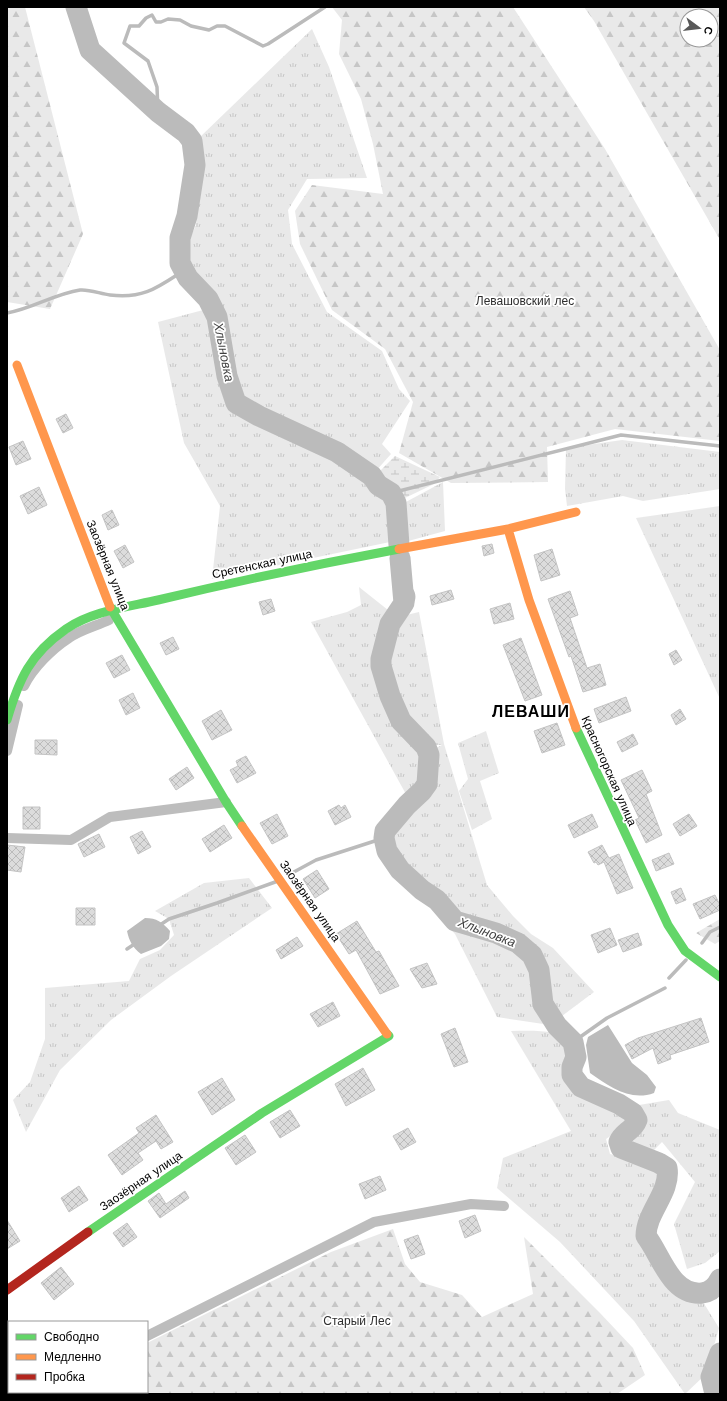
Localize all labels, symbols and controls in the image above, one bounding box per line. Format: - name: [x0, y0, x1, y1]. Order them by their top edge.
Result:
- north arrow: [679, 8, 719, 48]
- text: С: [701, 25, 715, 36]
- park label: Левашовский лес: [476, 294, 574, 308]
- water label: Хлыновка: [211, 320, 237, 383]
- street label: Заозёрная улица: [83, 518, 133, 613]
- street label: Сретенская улица: [211, 546, 314, 581]
- district label: ЛЕВАШИ: [492, 702, 570, 721]
- street label: Красногорская улица: [578, 714, 640, 828]
- street label: Заозёрная улица: [277, 858, 344, 945]
- water label: Хлыновка: [455, 914, 518, 950]
- street label: Заозёрная улица: [97, 1148, 185, 1214]
- park label: Старый Лес: [323, 1314, 391, 1328]
- legend: [8, 1321, 148, 1393]
- text: Свободно: [44, 1330, 99, 1344]
- text: Медленно: [44, 1350, 101, 1364]
- text: Пробка: [44, 1370, 85, 1384]

